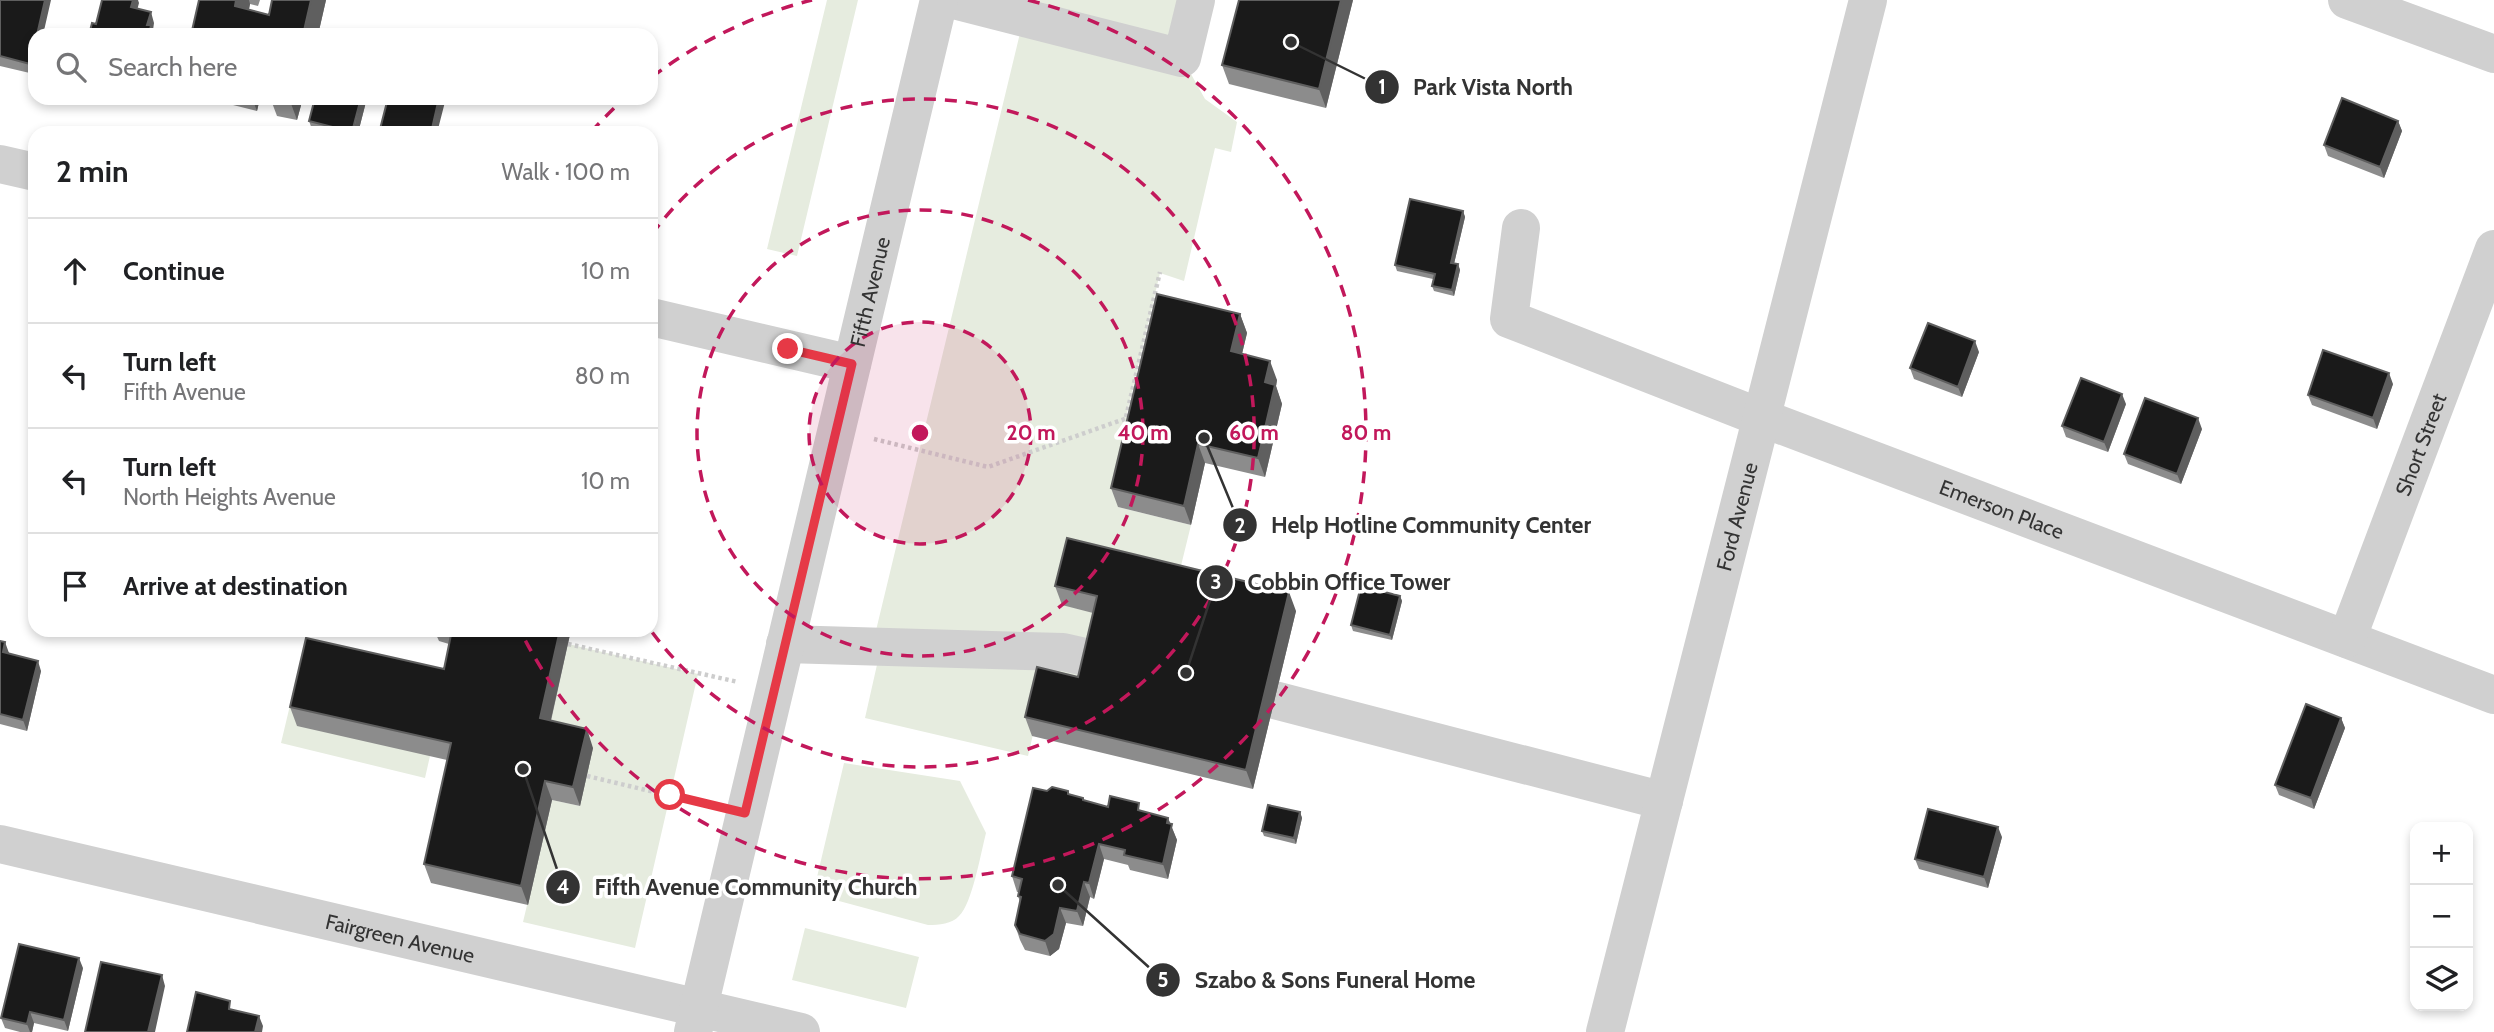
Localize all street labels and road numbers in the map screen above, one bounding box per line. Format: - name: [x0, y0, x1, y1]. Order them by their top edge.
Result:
- street label: Fifth Avenue: [844, 234, 895, 349]
- street label: Short Street: [2390, 390, 2451, 499]
- street label: Ford Avenue: [1711, 459, 1762, 573]
- street label: Emerson Place: [1936, 474, 2068, 544]
- street label: Fairgreen Avenue: [323, 908, 477, 968]

